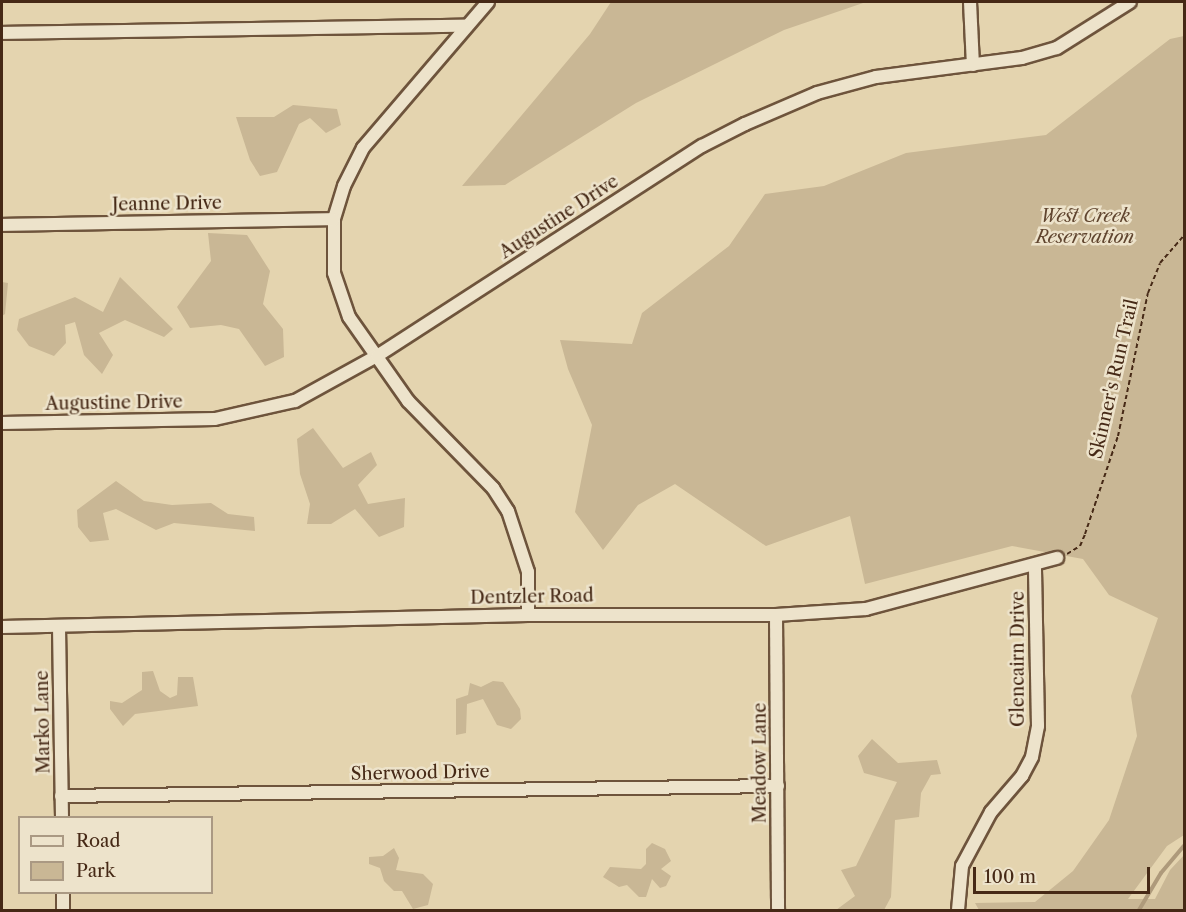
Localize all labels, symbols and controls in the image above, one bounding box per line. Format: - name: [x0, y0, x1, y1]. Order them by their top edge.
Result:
- street label: Augustine Drive: [496, 171, 622, 263]
- street label: Jeanne Drive: [112, 192, 222, 216]
- park label: West Creek Reservation: [1036, 206, 1134, 248]
- street label: Skinner's Run Trail: [1085, 297, 1143, 461]
- street label: Augustine Drive: [45, 391, 183, 415]
- street label: Dentzler Road: [470, 585, 594, 609]
- street label: Glencairn Drive: [1007, 591, 1029, 727]
- street label: Marko Lane: [31, 670, 55, 774]
- street label: Meadow Lane: [749, 702, 771, 824]
- street label: Sherwood Drive: [350, 761, 490, 785]
- legend: [18, 816, 213, 894]
- text: Road: [76, 830, 121, 852]
- scale bar: [976, 855, 1153, 893]
- text: Park: [76, 860, 115, 882]
- text: 100 m: [984, 866, 1036, 888]

